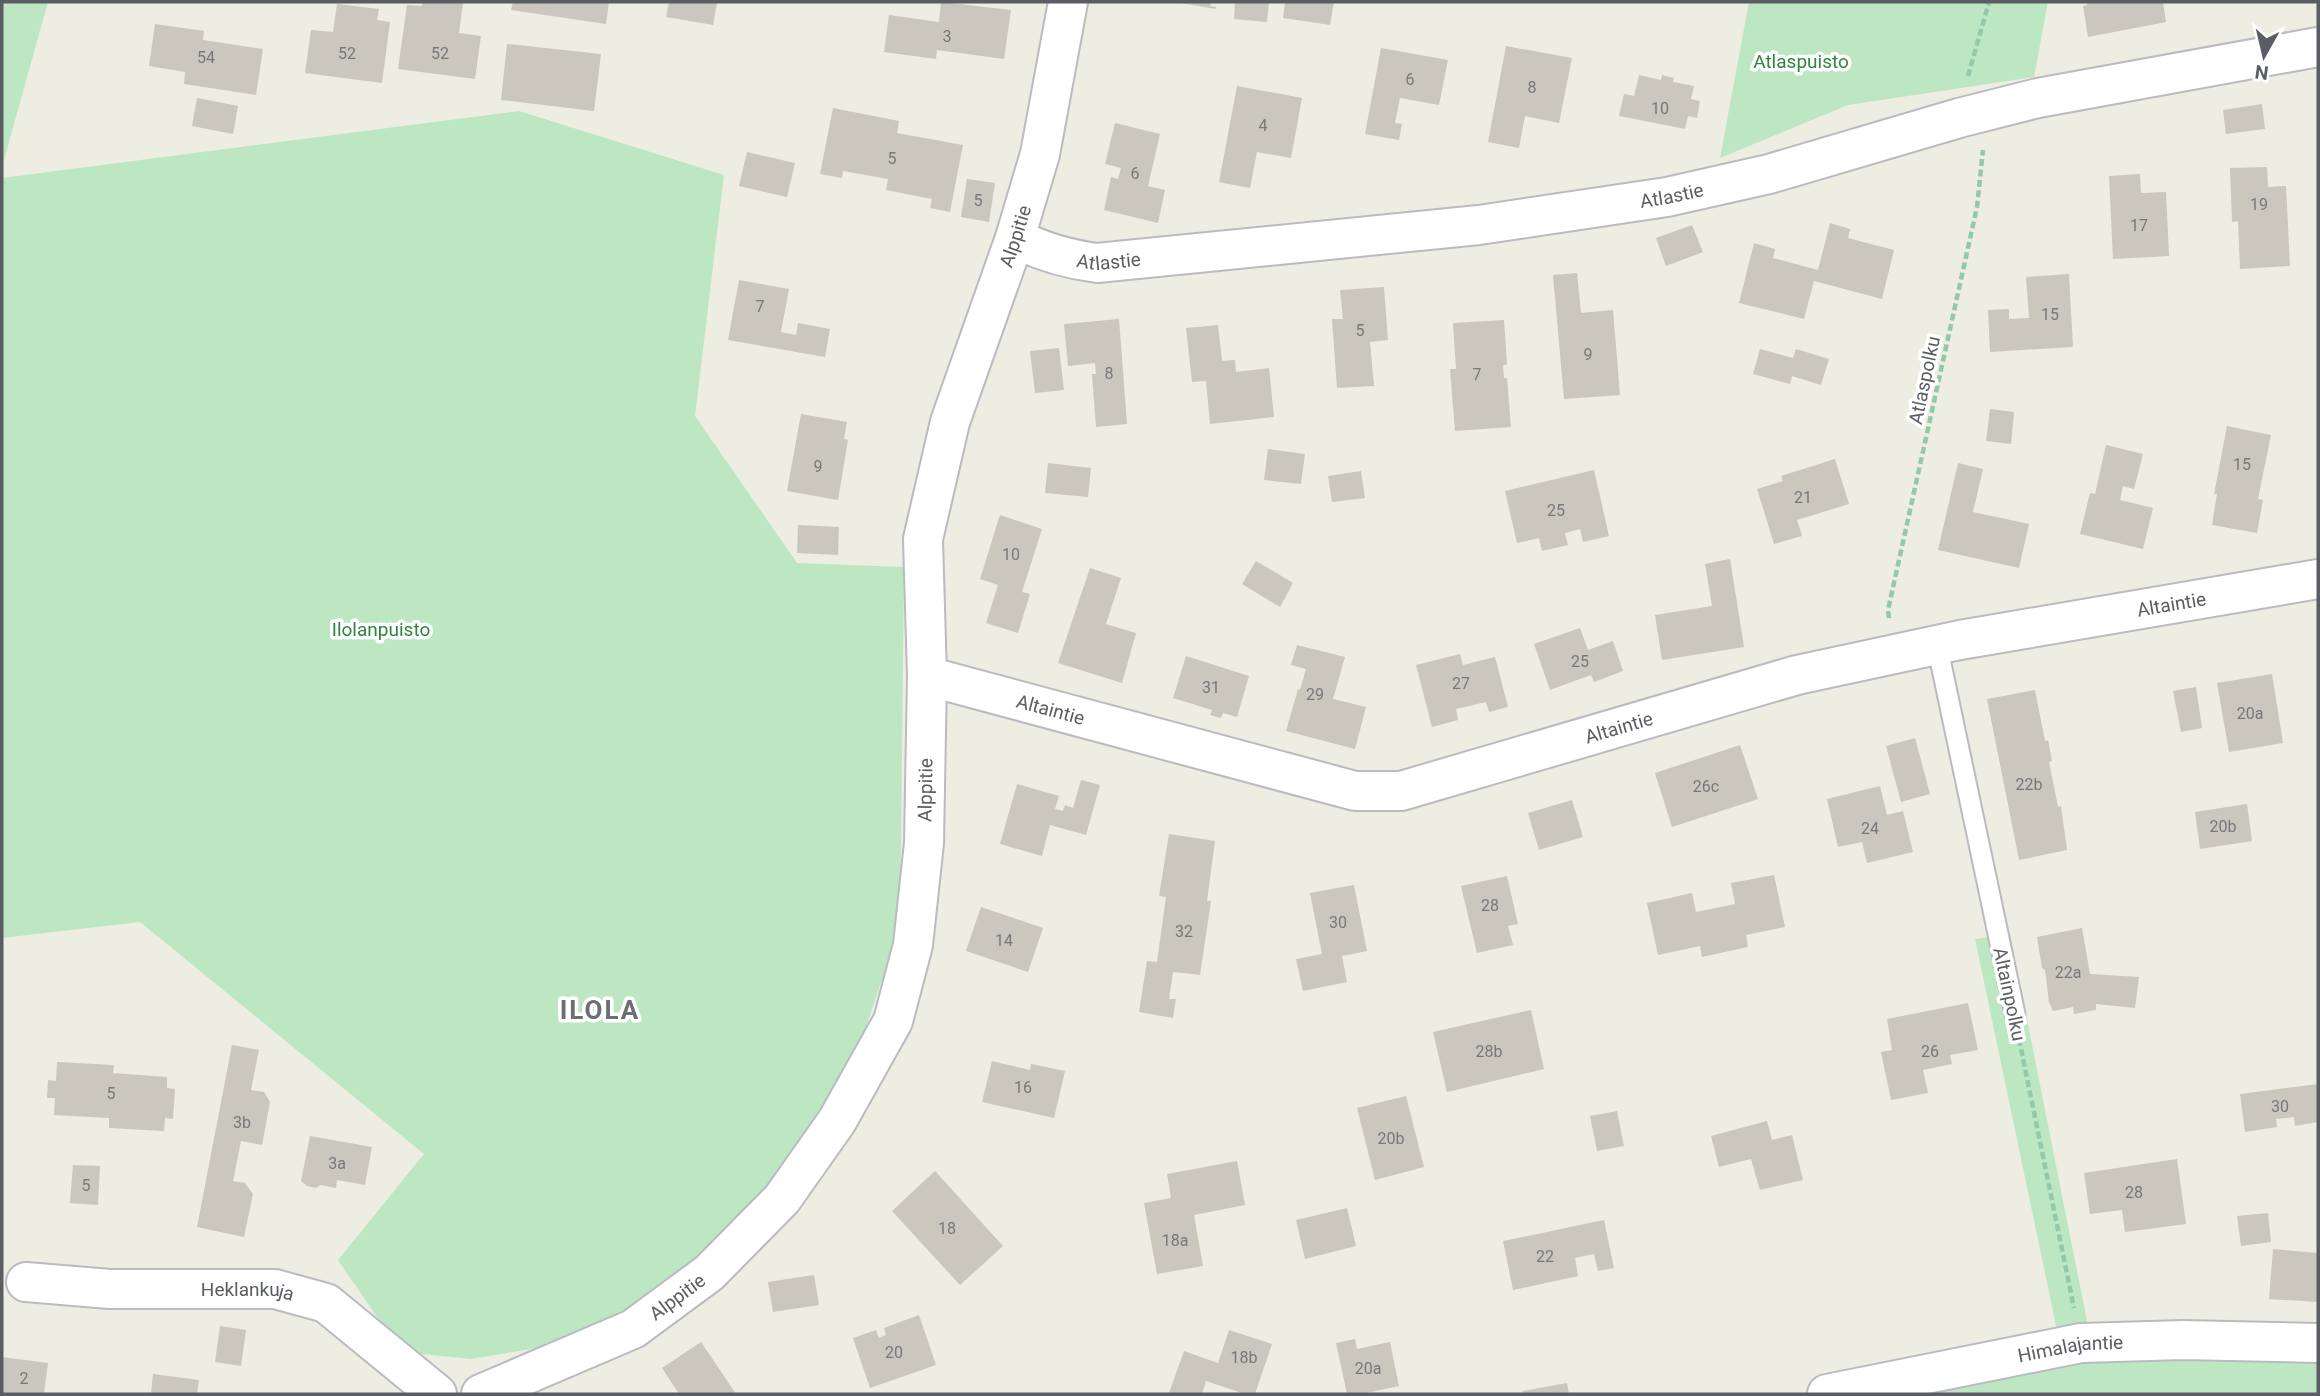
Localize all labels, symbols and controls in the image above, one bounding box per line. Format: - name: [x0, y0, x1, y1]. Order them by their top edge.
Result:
- north arrow: [2229, 21, 2299, 91]
- house number: 3: [943, 27, 952, 46]
- house number: 52: [338, 44, 356, 63]
- house number: 52: [431, 44, 449, 63]
- house number: 54: [197, 48, 215, 67]
- park label: Atlaspuisto: [1753, 50, 1849, 73]
- text: N: [2253, 60, 2270, 85]
- house number: 6: [1406, 70, 1415, 89]
- house number: 8: [1528, 78, 1537, 97]
- house number: 10: [1651, 99, 1669, 118]
- house number: 4: [1259, 116, 1268, 135]
- house number: 5: [888, 149, 897, 168]
- house number: 6: [1131, 164, 1140, 183]
- street label: Atlastie: [1638, 178, 1706, 213]
- house number: 5: [974, 191, 983, 210]
- house number: 19: [2250, 195, 2268, 214]
- street label: Alppitie: [995, 203, 1036, 270]
- house number: 17: [2130, 216, 2148, 235]
- street label: Atlastie: [1075, 248, 1142, 275]
- house number: 7: [756, 297, 765, 316]
- house number: 15: [2041, 305, 2059, 324]
- house number: 5: [1356, 321, 1365, 340]
- street label: Atlaspolku: [1904, 334, 1945, 426]
- house number: 9: [1584, 345, 1593, 364]
- house number: 8: [1105, 364, 1114, 383]
- house number: 7: [1473, 365, 1482, 384]
- house number: 15: [2233, 455, 2251, 474]
- house number: 9: [814, 457, 823, 476]
- house number: 21: [1794, 488, 1812, 507]
- house number: 25: [1547, 501, 1565, 520]
- house number: 10: [1002, 545, 1020, 564]
- street label: Altaintie: [2135, 587, 2208, 622]
- park label: Ilolanpuisto: [332, 618, 430, 641]
- house number: 25: [1571, 652, 1589, 671]
- house number: 27: [1452, 674, 1470, 693]
- house number: 31: [1202, 678, 1220, 697]
- house number: 29: [1306, 685, 1324, 704]
- street label: Altaintie: [1014, 690, 1087, 730]
- house number: 20a: [2237, 704, 2263, 723]
- street label: Altaintie: [1582, 707, 1655, 749]
- street label: Alppitie: [913, 758, 938, 822]
- house number: 22b: [2016, 775, 2043, 794]
- house number: 26c: [1693, 777, 1719, 796]
- house number: 20b: [2210, 817, 2237, 836]
- house number: 24: [1861, 819, 1879, 838]
- house number: 28: [1481, 896, 1499, 915]
- house number: 30: [1329, 913, 1347, 932]
- house number: 32: [1175, 922, 1193, 941]
- house number: 14: [995, 931, 1013, 950]
- street label: Altainpolku: [1988, 945, 2031, 1043]
- house number: 22a: [2055, 963, 2081, 982]
- district label: ILOLA: [560, 995, 640, 1025]
- house number: 28b: [1476, 1042, 1503, 1061]
- house number: 26: [1921, 1042, 1939, 1061]
- house number: 16: [1014, 1078, 1032, 1097]
- house number: 5: [107, 1084, 116, 1103]
- house number: 30: [2271, 1097, 2289, 1116]
- house number: 3b: [233, 1113, 251, 1132]
- house number: 20b: [1378, 1129, 1405, 1148]
- house number: 3a: [328, 1154, 346, 1173]
- house number: 5: [82, 1176, 91, 1195]
- house number: 28: [2125, 1183, 2143, 1202]
- house number: 18: [938, 1219, 956, 1238]
- house number: 18a: [1162, 1231, 1188, 1250]
- house number: 22: [1536, 1247, 1554, 1266]
- street label: Alppitie: [645, 1269, 710, 1325]
- street label: Heklankuja: [201, 1278, 297, 1306]
- street label: Himalajantie: [2016, 1331, 2124, 1367]
- house number: 20: [885, 1343, 903, 1362]
- house number: 18b: [1231, 1348, 1258, 1367]
- house number: 20a: [1355, 1359, 1381, 1378]
- house number: 2: [20, 1369, 29, 1388]

